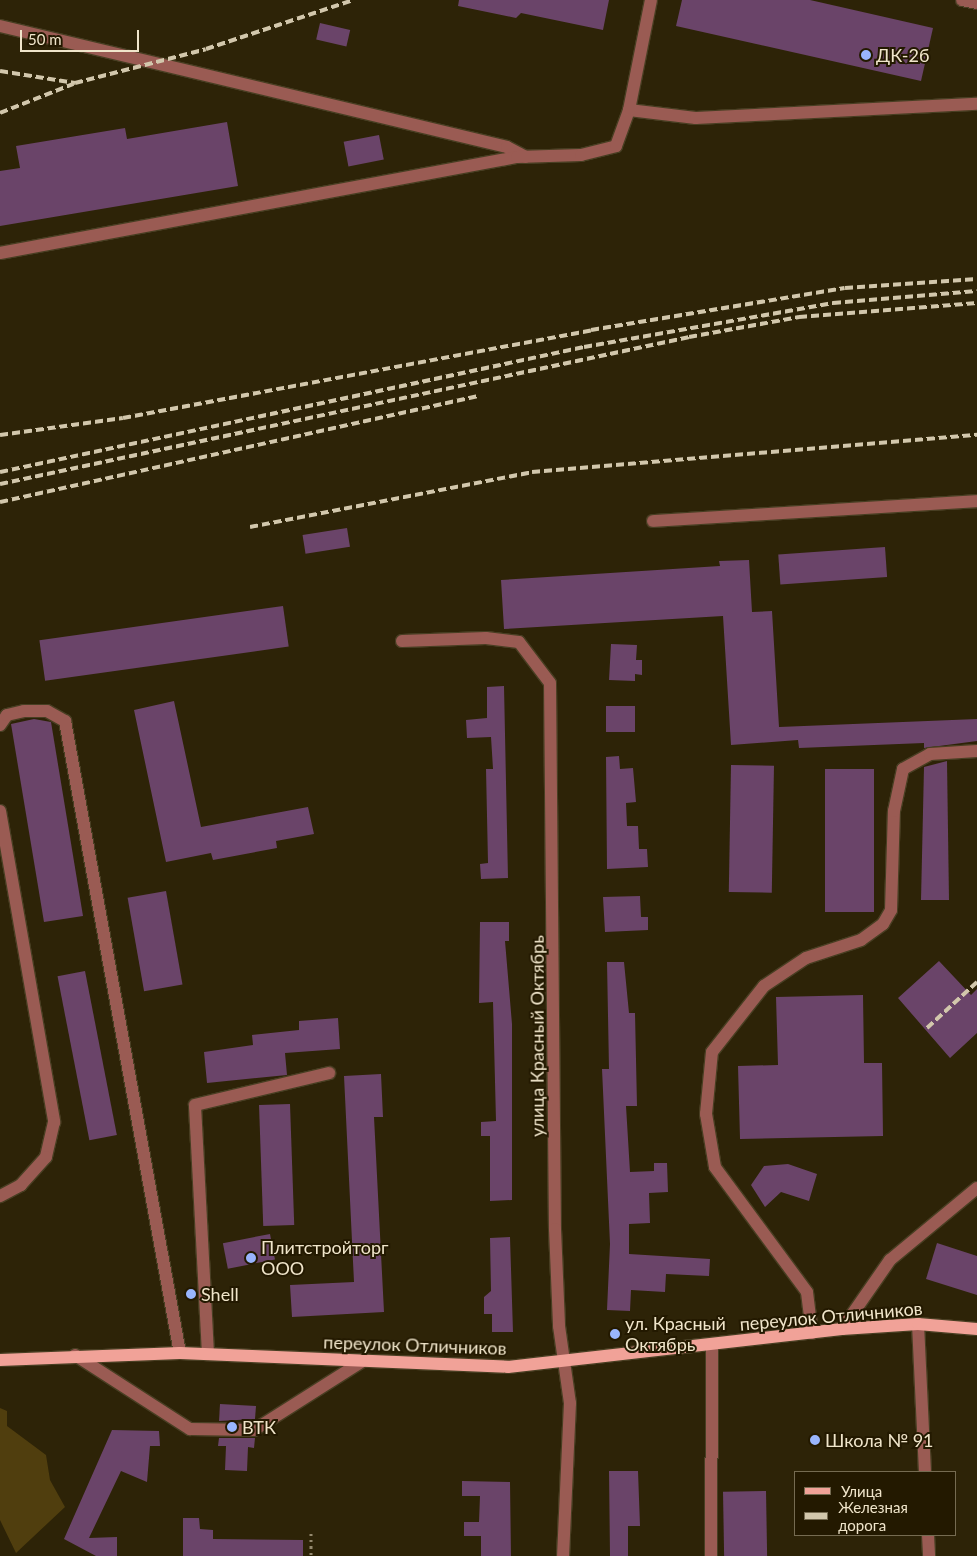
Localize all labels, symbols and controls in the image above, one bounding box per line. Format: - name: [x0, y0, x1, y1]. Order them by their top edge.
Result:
- scale bar: [22, 20, 141, 52]
- text: 50 m: [28, 30, 62, 48]
- place label: ДК-2б: [876, 44, 929, 66]
- marker: ДК-2б: [860, 49, 872, 61]
- street label: улица Красный Октябрь: [526, 935, 548, 1137]
- place label: Плитстройторг ООО: [261, 1237, 388, 1280]
- marker: Плитстройторг ООО: [245, 1252, 257, 1264]
- place label: Shell: [201, 1283, 239, 1305]
- marker: Shell: [185, 1288, 197, 1300]
- street label: переулок Отличников: [739, 1297, 923, 1335]
- place label: ул. Красный Октябрь: [625, 1313, 726, 1356]
- marker: ул. Красный Октябрь: [609, 1328, 621, 1340]
- street label: переулок Отличников: [323, 1331, 507, 1359]
- place label: ВТК: [242, 1416, 276, 1438]
- marker: ВТК: [226, 1421, 238, 1433]
- place label: Школа № 91: [825, 1429, 934, 1451]
- marker: Школа № 91: [809, 1434, 821, 1446]
- legend: [794, 1471, 957, 1536]
- text: Улица: [841, 1482, 882, 1500]
- text: Железная дорога: [838, 1498, 908, 1534]

